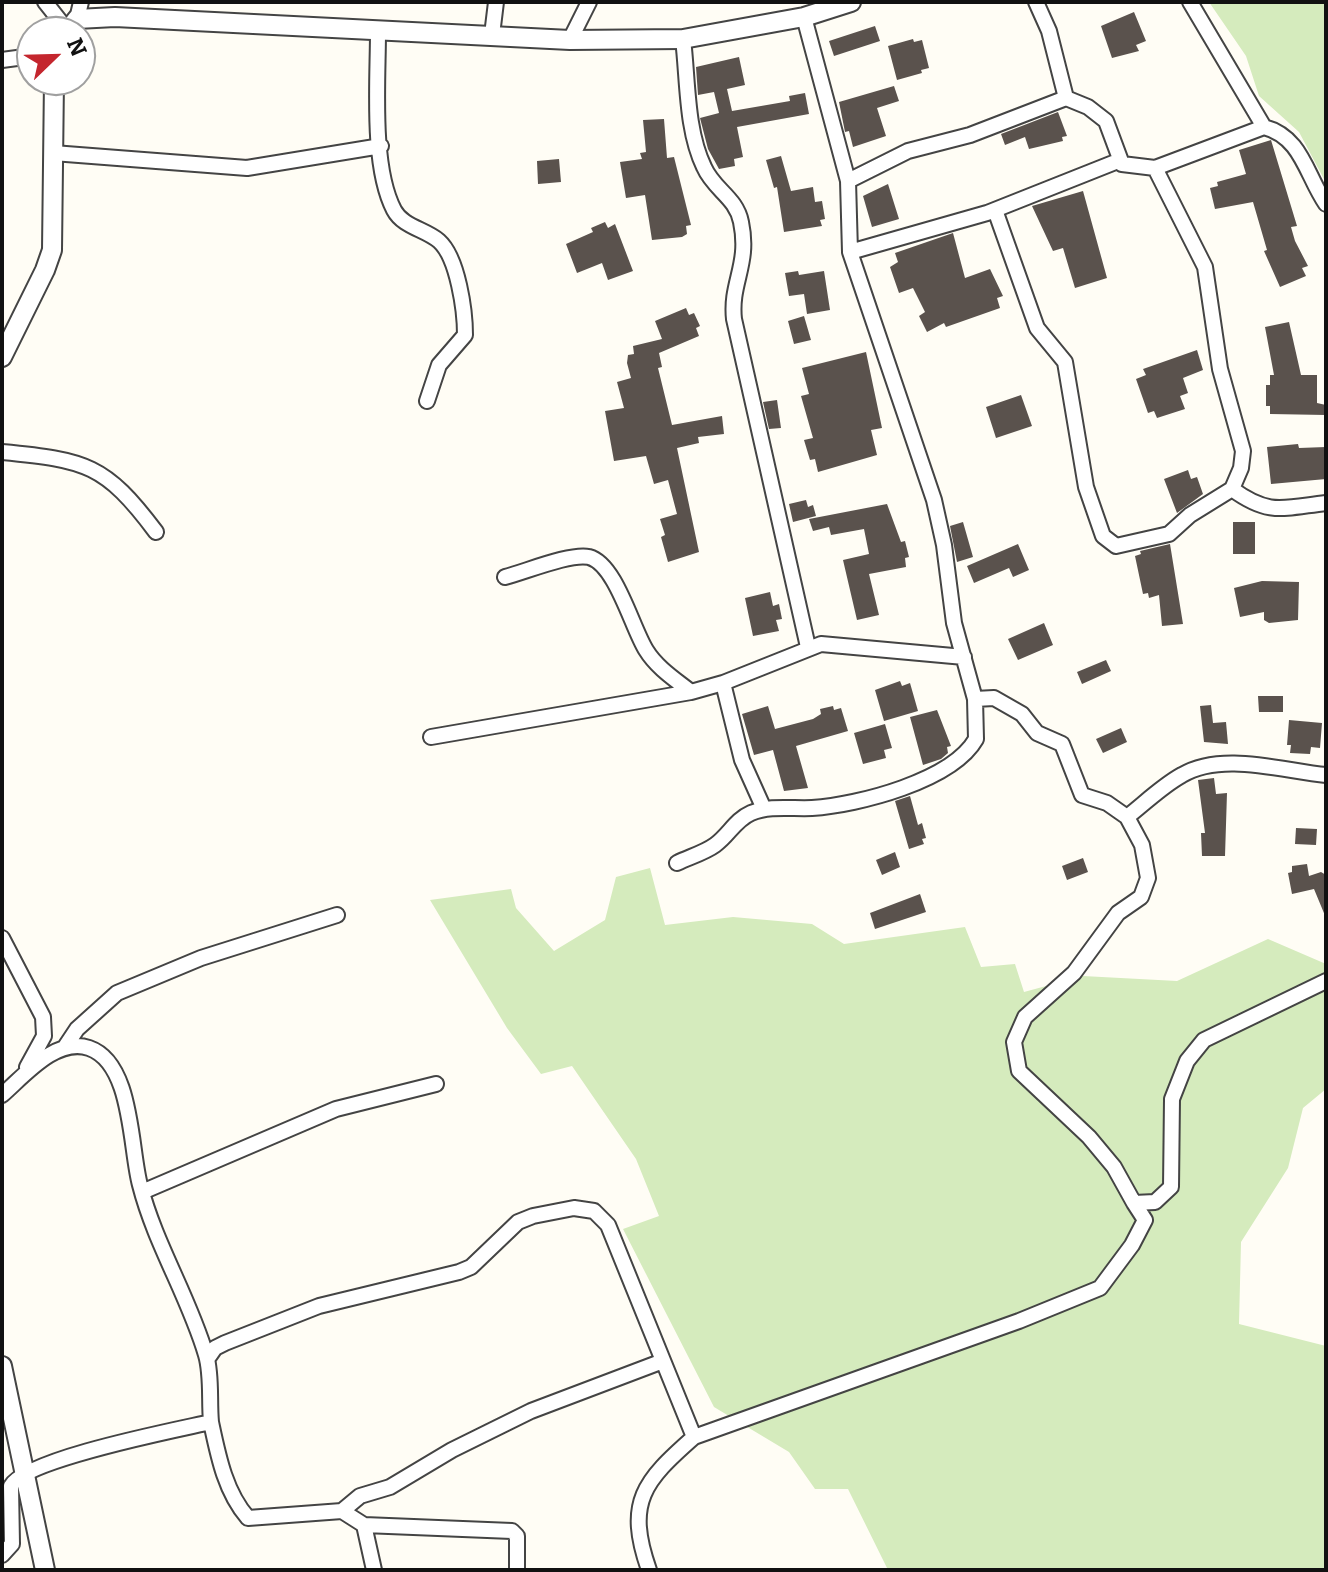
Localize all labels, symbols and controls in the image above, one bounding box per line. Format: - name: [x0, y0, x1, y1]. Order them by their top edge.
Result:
- north arrow: [16, 16, 96, 96]
- text: N: [61, 34, 92, 60]

